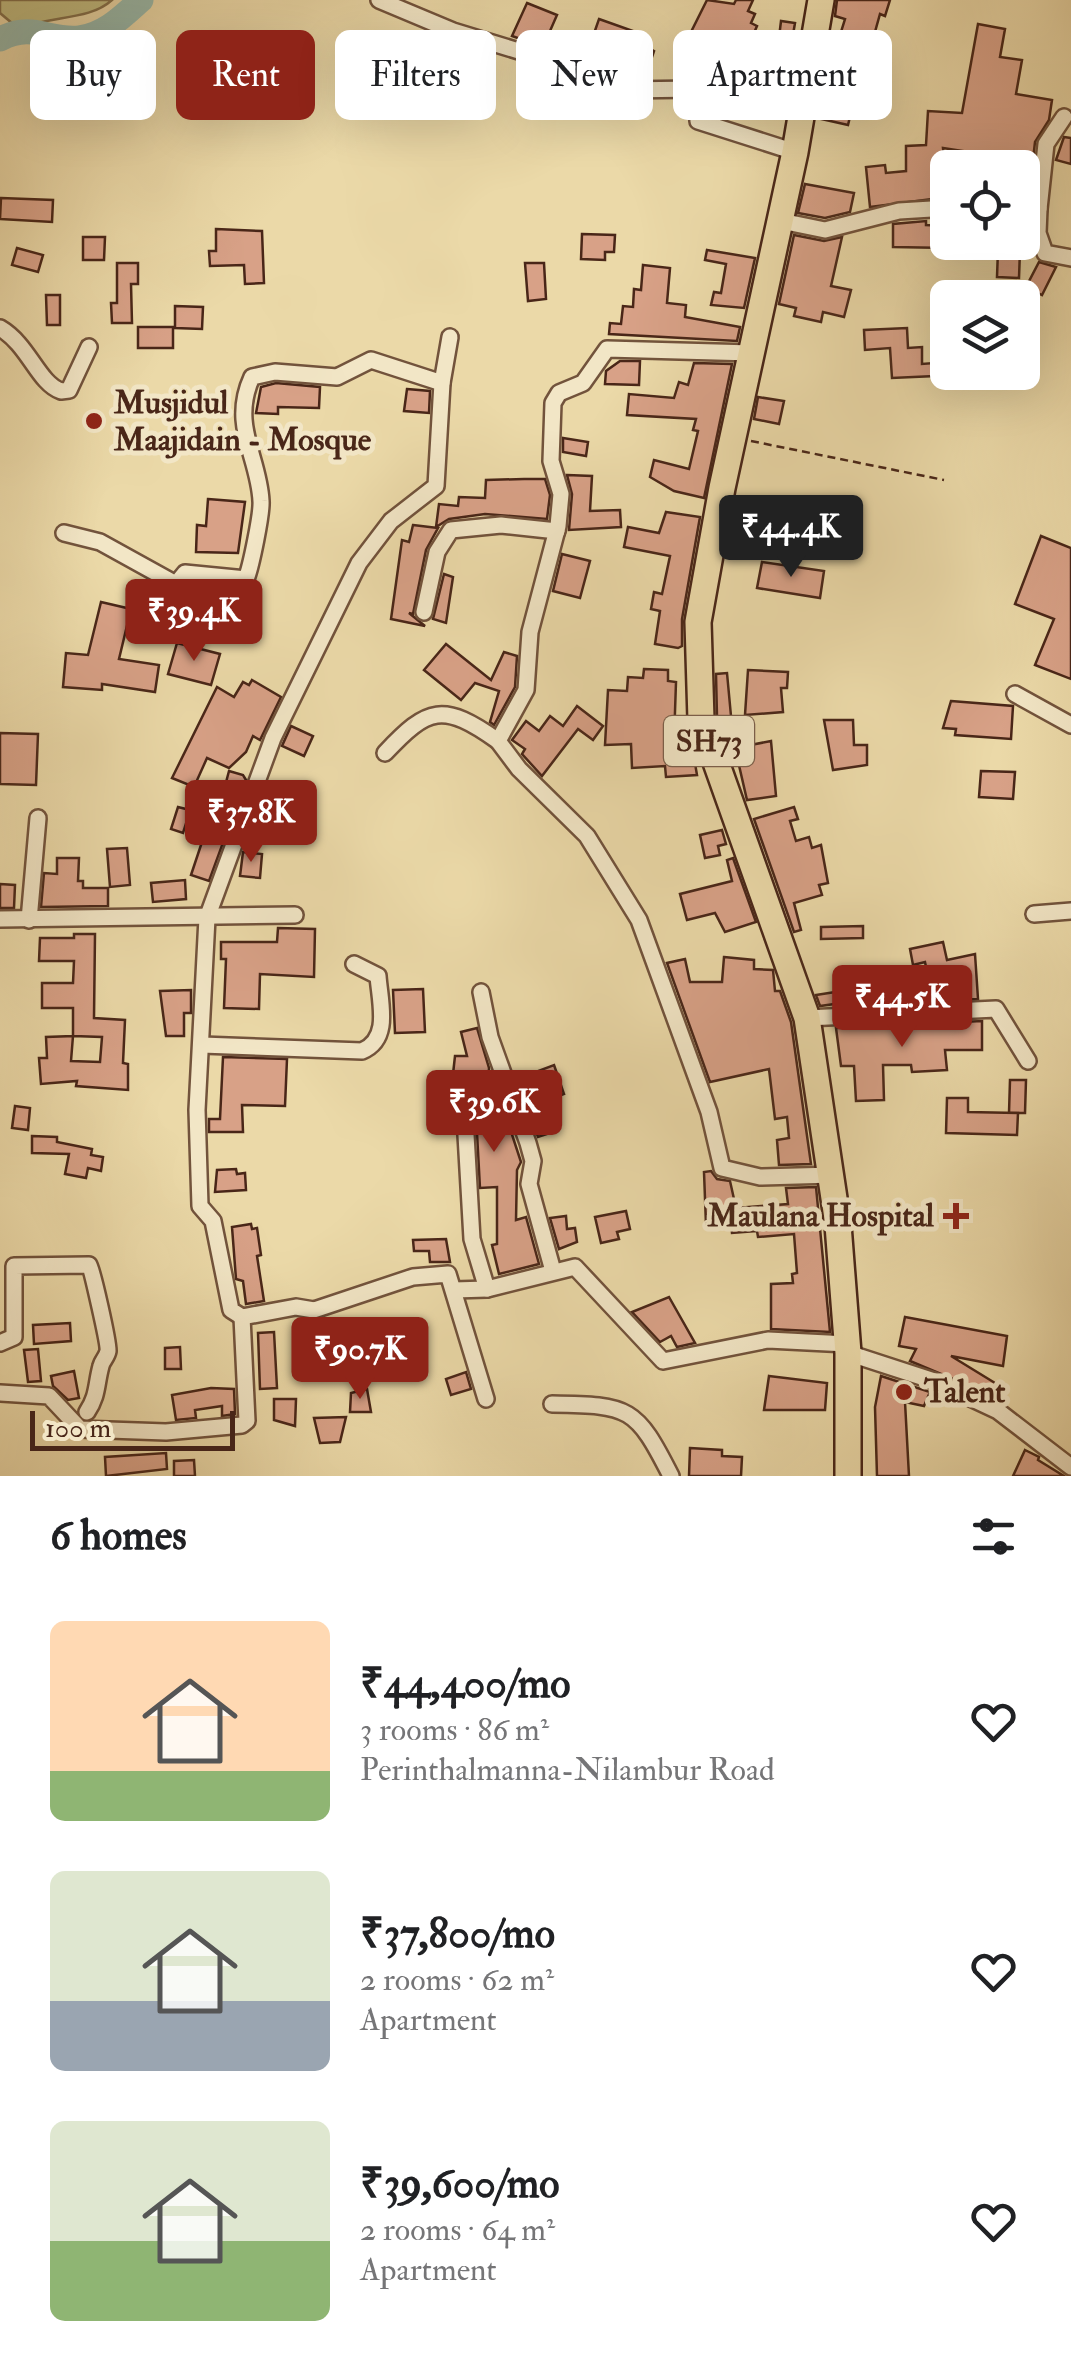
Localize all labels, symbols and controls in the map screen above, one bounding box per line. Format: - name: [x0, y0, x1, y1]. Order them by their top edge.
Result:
- chip: Buy: [30, 30, 156, 120]
- chip: Rent: [176, 30, 315, 120]
- chip: Filters: [335, 30, 496, 120]
- chip: New: [516, 30, 653, 120]
- chip: Apartment: [673, 30, 892, 120]
- map controls: [930, 150, 1040, 390]
- button: locate: [930, 150, 1040, 260]
- button: layers: [930, 280, 1040, 390]
- place label: Musjidul Maajidain - Mosque: [113, 383, 372, 460]
- marker: Musjidul Maajidain - Mosque: [83, 410, 105, 432]
- pin: ₹44.4K: [710, 495, 872, 580]
- text: ₹44.4K: [741, 507, 841, 547]
- pin: ₹39.4K: [113, 579, 275, 664]
- text: ₹39.4K: [147, 591, 241, 631]
- road number: SH73: [664, 716, 754, 766]
- pin: ₹37.8K: [170, 780, 332, 865]
- text: ₹37.8K: [207, 792, 295, 832]
- pin: ₹44.5K: [821, 965, 983, 1050]
- text: ₹44.5K: [854, 977, 950, 1017]
- pin: ₹39.6K: [413, 1070, 575, 1155]
- text: ₹39.6K: [448, 1082, 540, 1122]
- place label: Maulana Hospital: [707, 1196, 935, 1236]
- marker: Maulana Hospital: [943, 1203, 969, 1229]
- pin: ₹90.7K: [279, 1317, 441, 1402]
- text: ₹90.7K: [313, 1329, 407, 1369]
- place label: Talent: [923, 1372, 1006, 1412]
- marker: Talent: [893, 1381, 915, 1403]
- scale bar: [30, 1406, 235, 1450]
- text: 100 m: [45, 1411, 111, 1446]
- icon: filters: [966, 1509, 1021, 1564]
- text: 6 homes: [50, 1510, 187, 1562]
- text: ₹44,400/mo: [360, 1658, 570, 1710]
- icon: home: [130, 1661, 250, 1781]
- icon: heart: [966, 1694, 1021, 1749]
- text: 3 rooms · 86 m²: [360, 1710, 549, 1750]
- text: Perinthalmanna-Nilambur Road: [360, 1750, 775, 1790]
- text: ₹37,800/mo: [360, 1908, 555, 1960]
- icon: home: [130, 1911, 250, 2031]
- icon: heart: [966, 1944, 1021, 1999]
- text: 2 rooms · 62 m²: [360, 1960, 554, 2000]
- text: Apartment: [360, 2000, 497, 2040]
- text: ₹39,600/mo: [360, 2158, 559, 2210]
- icon: home: [130, 2161, 250, 2281]
- icon: heart: [966, 2194, 1021, 2249]
- text: 2 rooms · 64 m²: [360, 2210, 555, 2250]
- text: Apartment: [360, 2250, 497, 2290]

